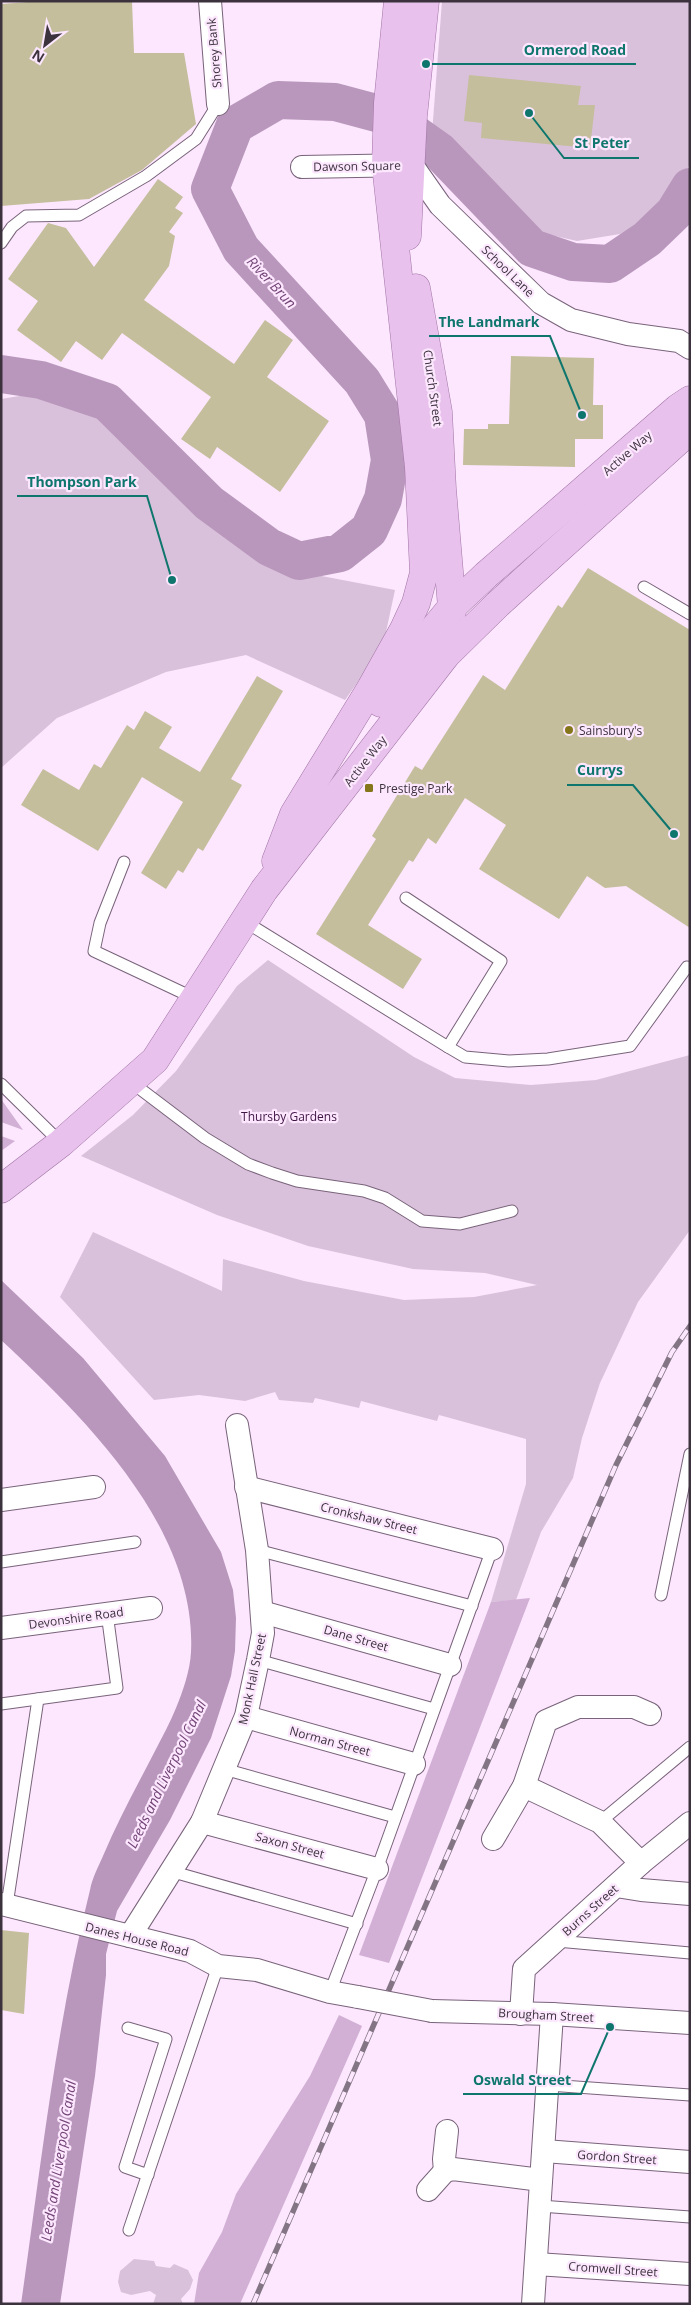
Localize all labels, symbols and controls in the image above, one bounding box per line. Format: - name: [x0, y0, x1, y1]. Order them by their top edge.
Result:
- street label: Shorey Bank: [202, 17, 226, 89]
- north arrow: [20, 20, 70, 70]
- callout: Ormerod Road: [514, 35, 636, 64]
- text: Ormerod Road: [524, 40, 626, 59]
- text: N: [28, 45, 48, 68]
- callout: St Peter: [564, 129, 639, 158]
- text: St Peter: [574, 133, 630, 152]
- street label: Dawson Square: [313, 157, 401, 175]
- street label: School Lane: [478, 242, 538, 301]
- water label: River Brun: [243, 252, 301, 312]
- callout: The Landmark: [429, 307, 550, 336]
- text: The Landmark: [439, 312, 540, 331]
- street label: Church Street: [419, 349, 447, 427]
- street label: Active Way: [599, 426, 656, 479]
- callout: Thompson Park: [17, 467, 147, 496]
- text: Thompson Park: [27, 472, 137, 491]
- place label: Sainsbury's: [579, 722, 643, 739]
- marker: Sainsbury's: [563, 724, 575, 736]
- street label: Active Way: [340, 731, 391, 790]
- callout: Currys: [567, 756, 633, 785]
- text: Currys: [577, 760, 623, 779]
- place label: Prestige Park: [379, 780, 453, 797]
- marker: Prestige Park: [363, 782, 375, 794]
- park label: Thursby Gardens: [241, 1108, 337, 1125]
- street label: Cronkshaw Street: [319, 1498, 419, 1538]
- street label: Devonshire Road: [28, 1603, 124, 1633]
- street label: Dane Street: [322, 1621, 390, 1655]
- street label: Monk Hall Street: [234, 1632, 270, 1726]
- water label: Leeds and Liverpool Canal: [122, 1697, 210, 1851]
- street label: Norman Street: [288, 1722, 372, 1760]
- street label: Saxon Street: [254, 1828, 326, 1862]
- street label: Burns Street: [558, 1880, 622, 1940]
- street label: Danes House Road: [84, 1918, 190, 1960]
- street label: Brougham Street: [498, 2004, 594, 2026]
- callout: Oswald Street: [463, 2065, 581, 2094]
- text: Oswald Street: [473, 2070, 571, 2089]
- water label: Leeds and Liverpool Canal: [36, 2079, 80, 2242]
- street label: Gordon Street: [577, 2146, 657, 2168]
- street label: Cromwell Street: [568, 2257, 658, 2281]

